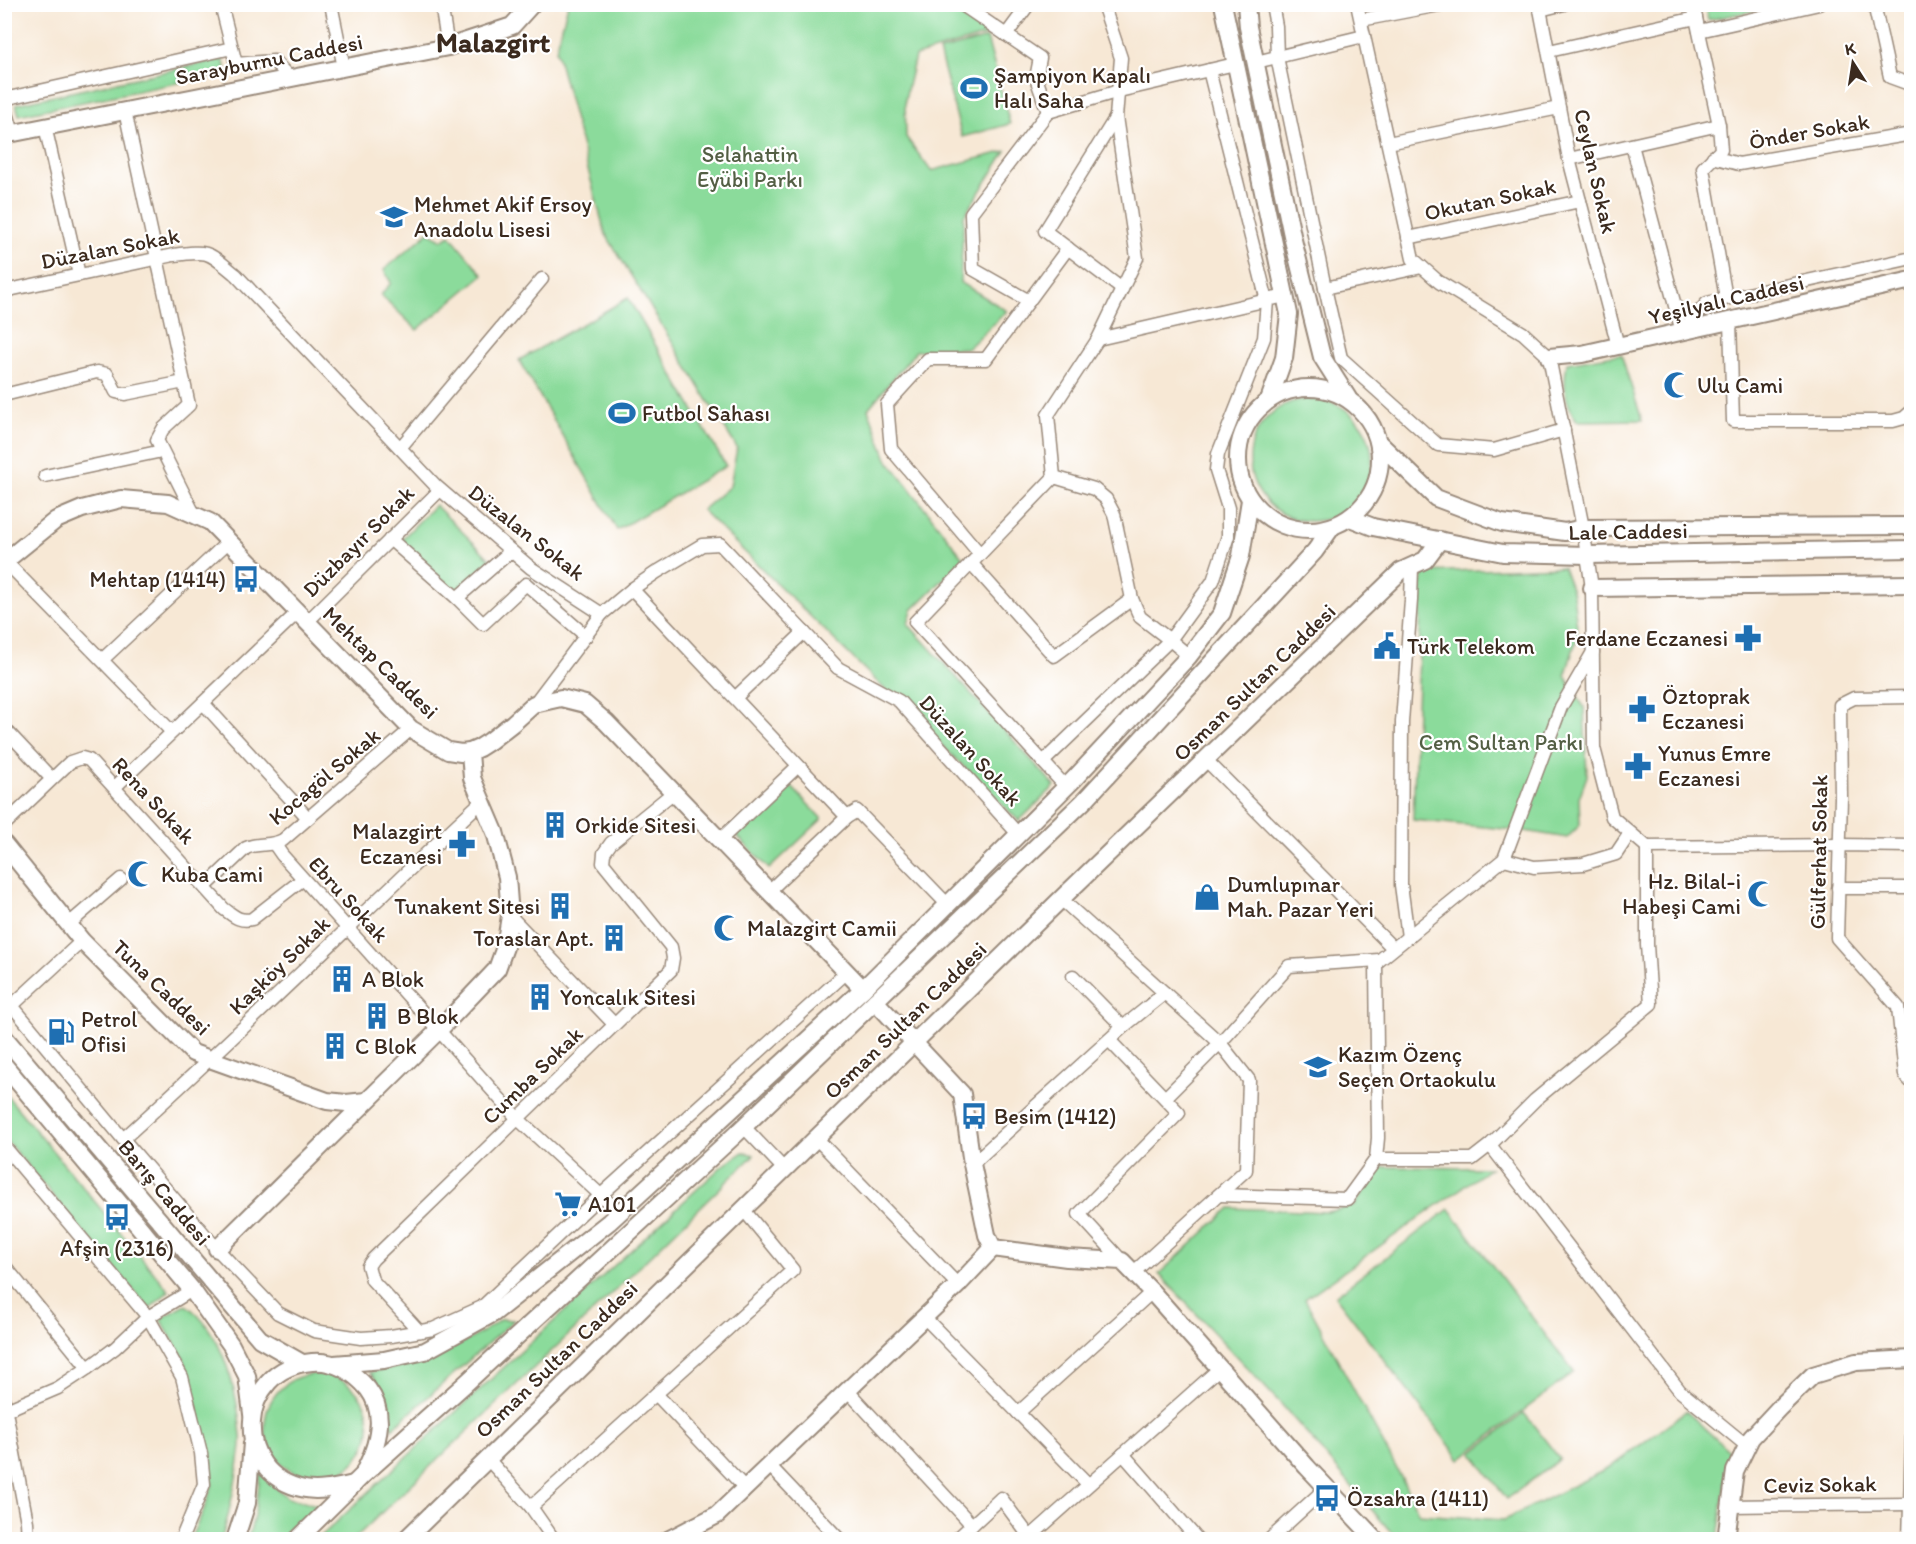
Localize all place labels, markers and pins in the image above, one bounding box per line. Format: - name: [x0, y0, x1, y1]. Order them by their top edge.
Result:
- place label: Şampiyon Kapalı Halı Saha: [994, 62, 1151, 114]
- sports icon: Şampiyon Kapalı Halı Saha: [959, 73, 989, 103]
- place label: Mehmet Akif Ersoy Anadolu Lisesi: [414, 191, 592, 243]
- school or university icon: Mehmet Akif Ersoy Anadolu Lisesi: [379, 202, 409, 232]
- mosque icon: Ulu Cami: [1662, 370, 1692, 400]
- place label: Ulu Cami: [1697, 372, 1783, 399]
- sports icon: Futbol Sahası: [607, 398, 637, 428]
- place label: Futbol Sahası: [642, 400, 770, 427]
- bus stop icon: Mehtap (1414): [231, 564, 261, 594]
- place label: Mehtap (1414): [90, 566, 226, 593]
- pharmacy icon: Ferdane Eczanesi: [1733, 623, 1763, 653]
- place label: Ferdane Eczanesi: [1565, 625, 1728, 652]
- public building icon: Türk Telekom: [1372, 631, 1402, 661]
- place label: Türk Telekom: [1407, 633, 1535, 660]
- place label: Öztoprak Eczanesi: [1662, 683, 1750, 735]
- pharmacy icon: Öztoprak Eczanesi: [1627, 694, 1657, 724]
- place label: Yunus Emre Eczanesi: [1658, 740, 1771, 792]
- pharmacy icon: Yunus Emre Eczanesi: [1623, 751, 1653, 781]
- building icon: Orkide Sitesi: [540, 810, 570, 840]
- place label: Orkide Sitesi: [575, 812, 696, 839]
- place label: Malazgirt Eczanesi: [352, 818, 442, 870]
- pharmacy icon: Malazgirt Eczanesi: [447, 829, 477, 859]
- mosque icon: Kuba Cami: [126, 859, 156, 889]
- place label: Kuba Cami: [161, 861, 263, 888]
- place label: Hz. Bilal-i Habeşi Cami: [1622, 868, 1741, 920]
- place label: Dumlupınar Mah. Pazar Yeri: [1227, 871, 1374, 923]
- mosque icon: Hz. Bilal-i Habeşi Cami: [1746, 879, 1776, 909]
- shop icon: Dumlupınar Mah. Pazar Yeri: [1192, 882, 1222, 912]
- building icon: Tunakent Sitesi: [545, 891, 575, 921]
- place label: Tunakent Sitesi: [394, 893, 540, 920]
- mosque icon: Malazgirt Camii: [712, 913, 742, 943]
- place label: Malazgirt Camii: [747, 915, 897, 942]
- building icon: Toraslar Apt.: [599, 923, 629, 953]
- place label: Toraslar Apt.: [473, 925, 594, 952]
- building icon: A Blok: [327, 964, 357, 994]
- place label: A Blok: [362, 966, 424, 993]
- building icon: Yoncalık Sitesi: [525, 982, 555, 1012]
- place label: Yoncalık Sitesi: [560, 984, 696, 1011]
- building icon: B Blok: [362, 1001, 392, 1031]
- place label: B Blok: [397, 1003, 459, 1030]
- place label: Petrol Ofisi: [81, 1006, 137, 1058]
- fuel station icon: Petrol Ofisi: [46, 1017, 76, 1047]
- building icon: C Blok: [320, 1031, 350, 1061]
- place label: C Blok: [355, 1033, 417, 1060]
- place label: Kazım Özenç Seçen Ortaokulu: [1338, 1041, 1496, 1093]
- school or university icon: Kazım Özenç Seçen Ortaokulu: [1303, 1052, 1333, 1082]
- bus stop icon: Besim (1412): [959, 1101, 989, 1131]
- place label: Besim (1412): [994, 1103, 1116, 1130]
- supermarket icon: A101: [553, 1189, 583, 1219]
- place label: A101: [588, 1191, 636, 1218]
- bus stop icon: Afşin (2316): [102, 1202, 132, 1232]
- place label: Afşin (2316): [60, 1235, 174, 1262]
- bus stop icon: Özsahra (1411): [1312, 1483, 1342, 1513]
- place label: Özsahra (1411): [1347, 1485, 1489, 1512]

